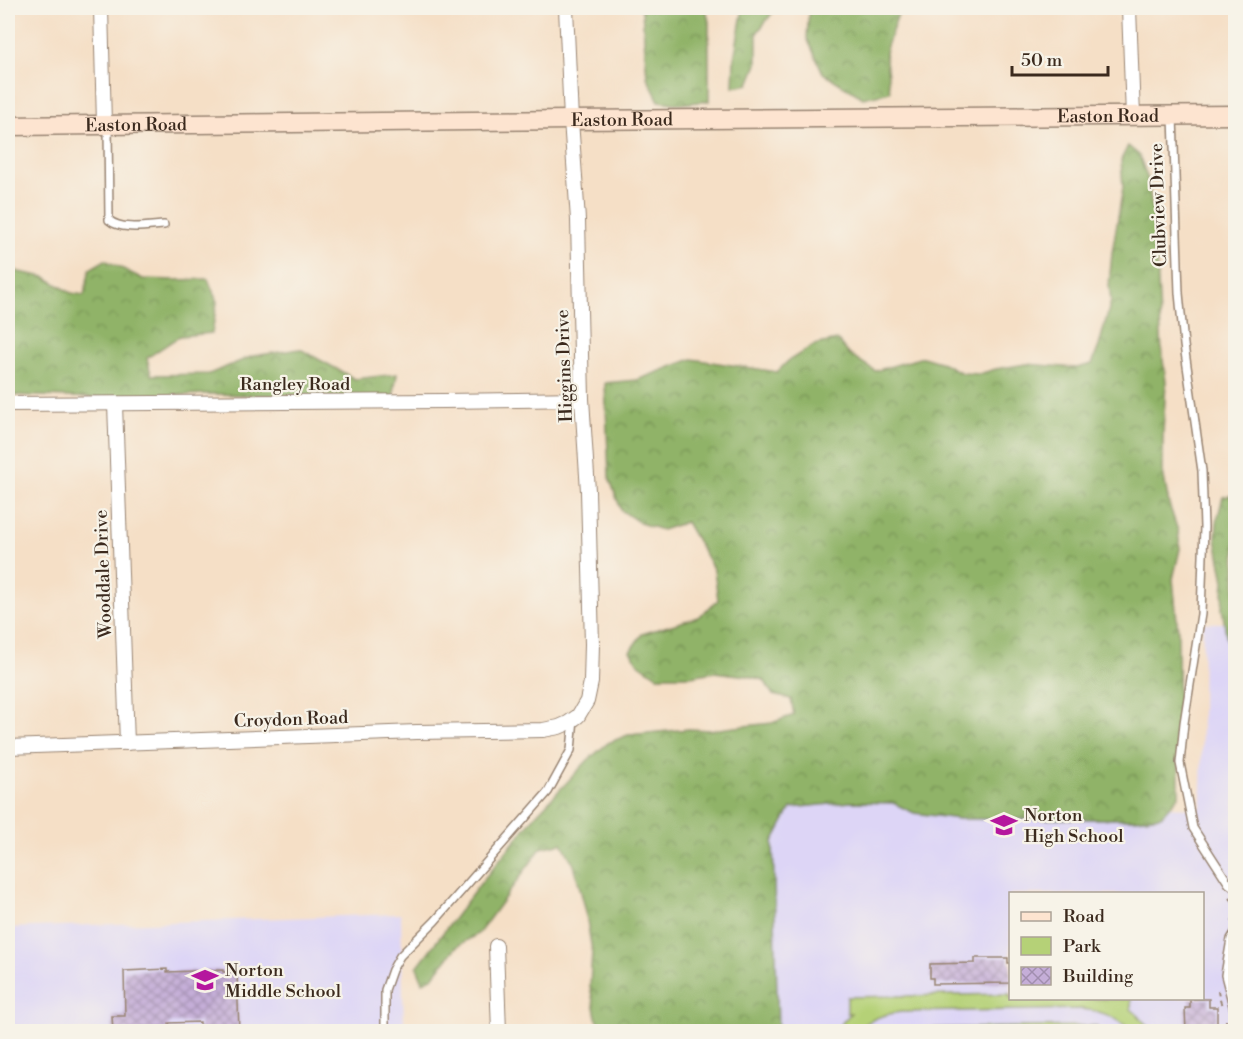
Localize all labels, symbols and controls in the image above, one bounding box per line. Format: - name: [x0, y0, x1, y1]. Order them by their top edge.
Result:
- scale bar: [1012, 39, 1108, 77]
- text: 50 m: [1021, 49, 1063, 72]
- street label: Easton Road: [1057, 105, 1160, 128]
- street label: Easton Road: [571, 108, 674, 132]
- street label: Easton Road: [85, 113, 188, 137]
- street label: Clubview Drive: [1145, 143, 1172, 267]
- street label: Higgins Drive: [551, 309, 578, 423]
- street label: Rangley Road: [240, 373, 351, 396]
- street label: Wooddale Drive: [90, 509, 117, 640]
- street label: Croydon Road: [233, 706, 349, 733]
- place label: Norton High School: [1024, 804, 1124, 848]
- school or university icon: Norton High School: [989, 810, 1019, 840]
- legend: [1009, 892, 1204, 1000]
- text: Road: [1063, 905, 1106, 928]
- text: Park: [1063, 935, 1102, 958]
- place label: Norton Middle School: [225, 959, 342, 1003]
- school or university icon: Norton Middle School: [190, 965, 220, 995]
- text: Building: [1062, 965, 1134, 988]

